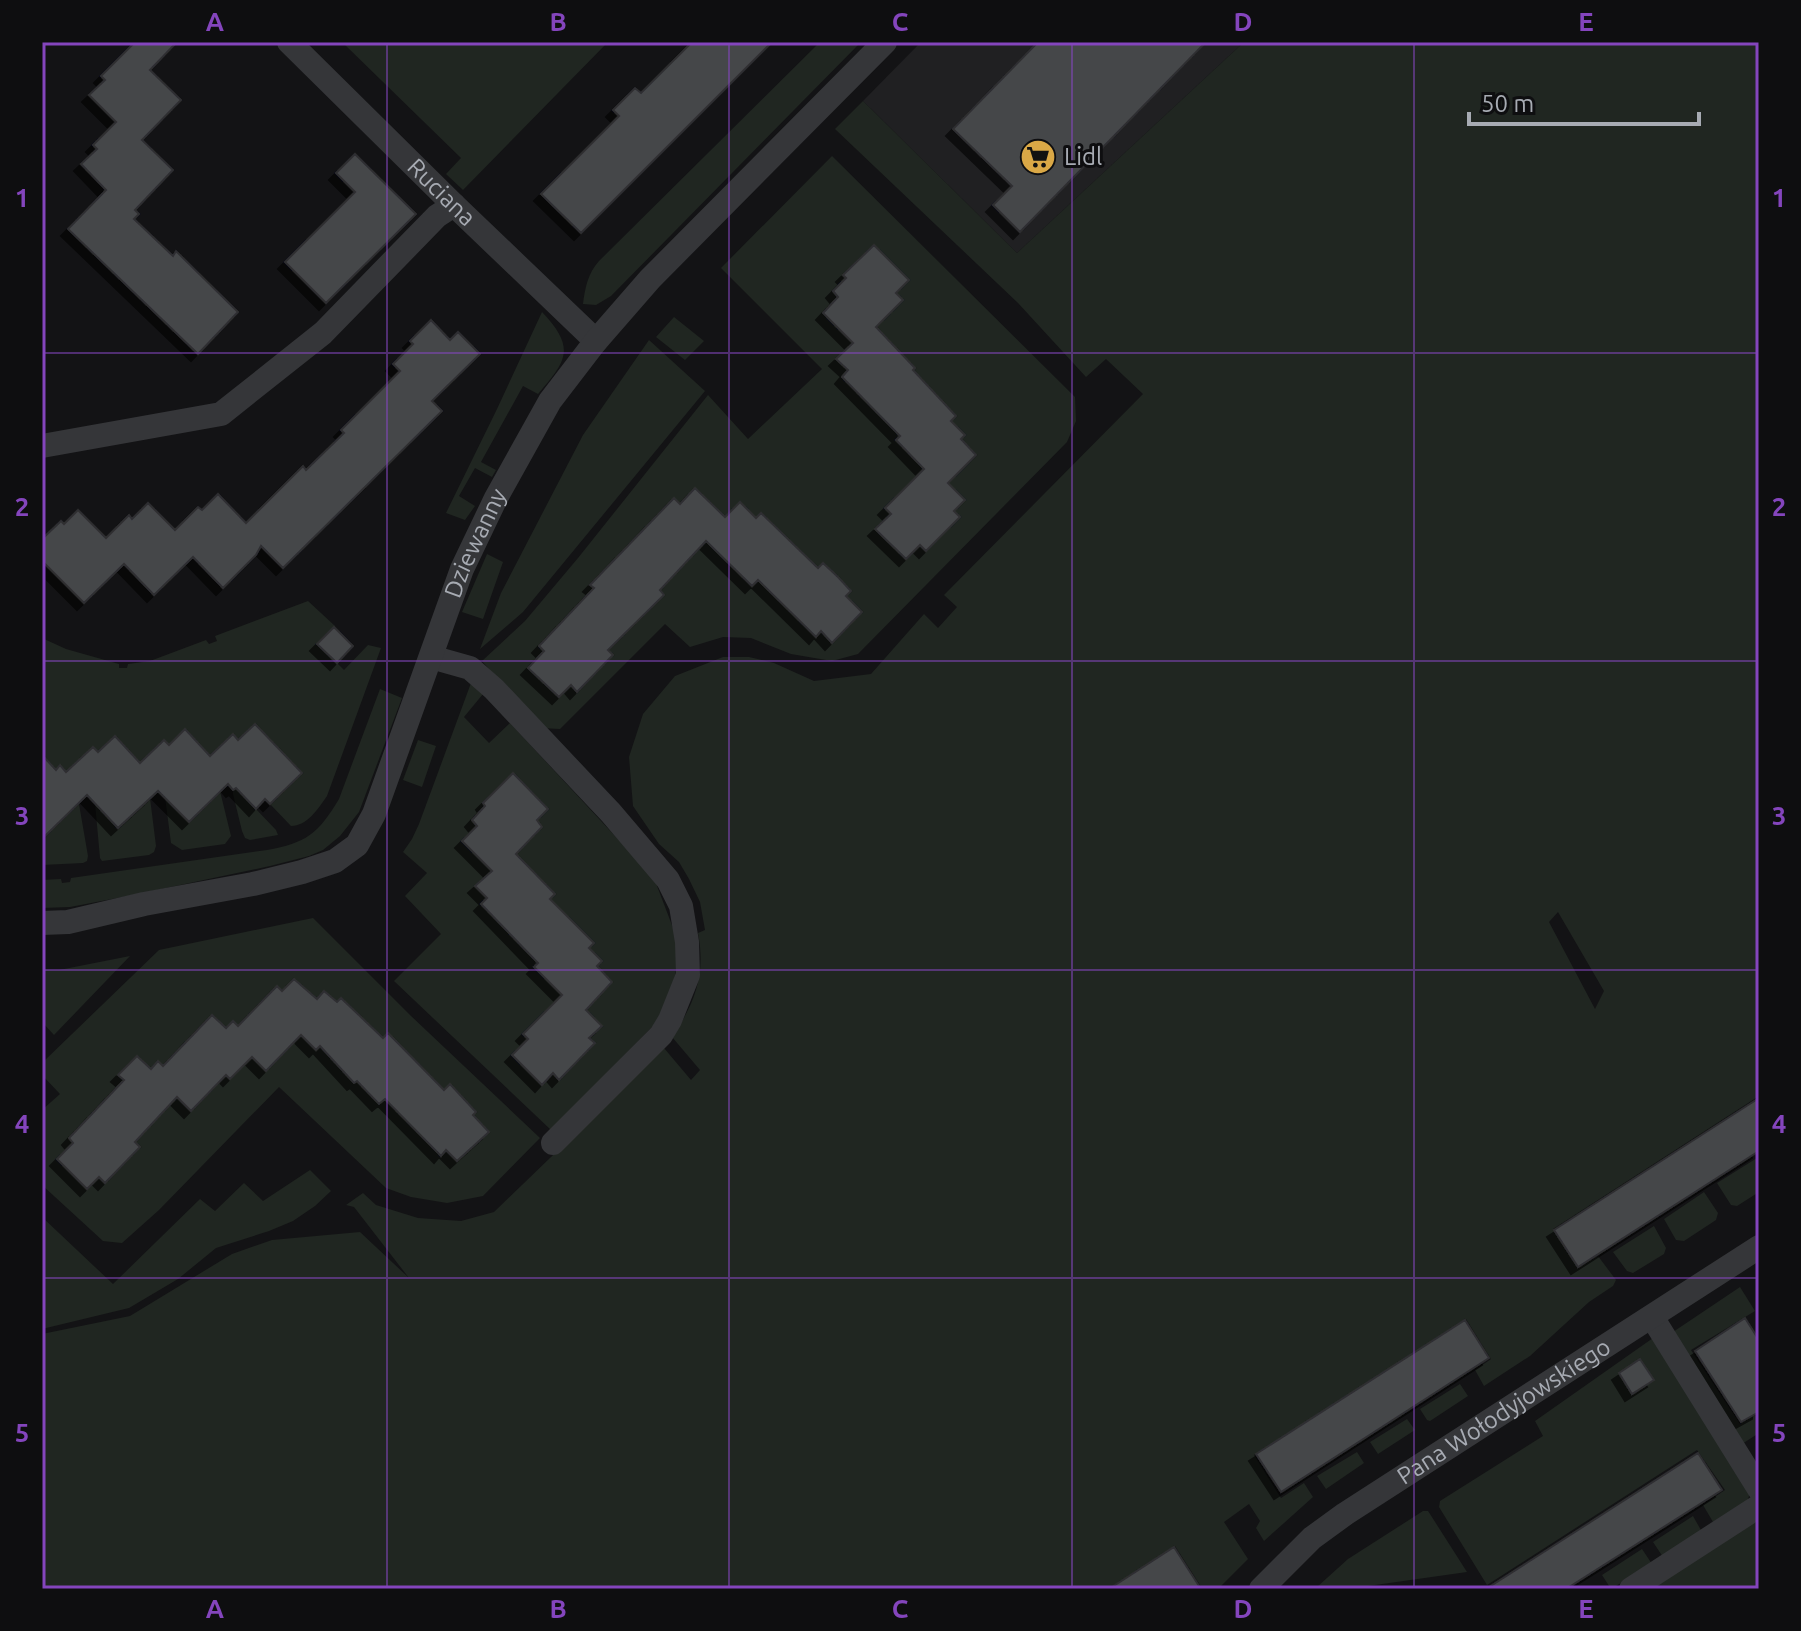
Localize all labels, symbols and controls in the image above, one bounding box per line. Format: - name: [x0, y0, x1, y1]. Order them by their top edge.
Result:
- text: A: [206, 7, 225, 36]
- text: B: [549, 7, 567, 36]
- text: C: [892, 7, 909, 36]
- text: D: [1234, 7, 1252, 36]
- text: E: [1578, 7, 1594, 36]
- scale bar: [1469, 76, 1699, 126]
- text: 50 m: [1481, 90, 1534, 117]
- supermarket icon: Lidl: [1019, 138, 1057, 176]
- place label: Lidl: [1064, 143, 1102, 170]
- street label: Ruciana: [402, 153, 481, 231]
- text: 1: [15, 183, 29, 212]
- text: 1: [1772, 183, 1786, 212]
- street label: Dziewanny: [439, 483, 512, 601]
- text: 2: [15, 492, 29, 521]
- text: 2: [1772, 492, 1786, 521]
- text: 3: [15, 801, 29, 830]
- text: 3: [1772, 801, 1786, 830]
- text: 4: [15, 1109, 29, 1138]
- text: 4: [1772, 1109, 1786, 1138]
- street label: Pana Wołodyjowskiego: [1392, 1333, 1615, 1490]
- text: 5: [15, 1418, 29, 1447]
- text: 5: [1772, 1418, 1786, 1447]
- text: A: [206, 1594, 225, 1623]
- text: B: [549, 1594, 567, 1623]
- text: C: [892, 1594, 909, 1623]
- text: D: [1234, 1594, 1252, 1623]
- text: E: [1578, 1594, 1594, 1623]

